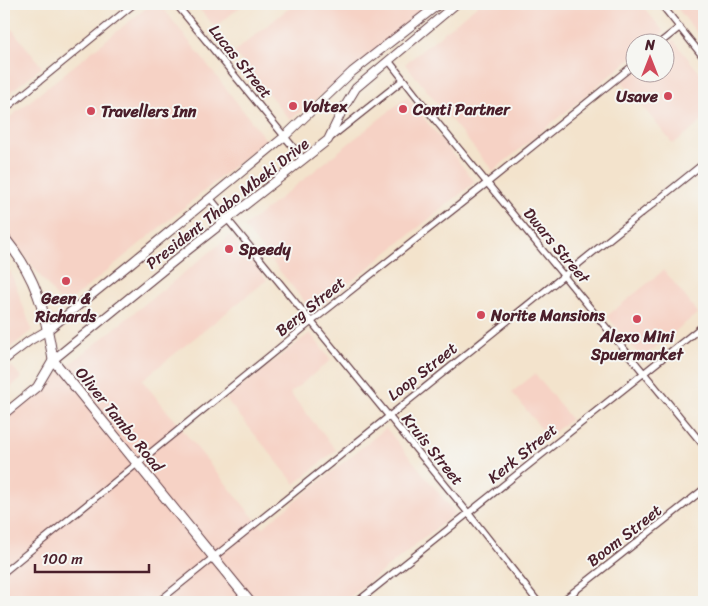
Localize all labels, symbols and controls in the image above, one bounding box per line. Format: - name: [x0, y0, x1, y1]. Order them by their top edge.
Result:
- street label: Lucas Street: [201, 17, 280, 105]
- north arrow: [626, 32, 676, 82]
- text: N: [644, 33, 655, 58]
- place label: Usave: [616, 82, 659, 111]
- marker: Usave: [662, 90, 674, 102]
- place label: Voltex: [303, 92, 348, 121]
- place label: Conti Partner: [412, 95, 511, 124]
- place label: Travellers Inn: [101, 97, 197, 126]
- marker: Voltex: [287, 100, 299, 112]
- marker: Conti Partner: [397, 103, 409, 115]
- marker: Travellers Inn: [85, 105, 97, 117]
- street label: President Thabo Mbeki Drive: [139, 130, 316, 277]
- street label: Dwars Street: [516, 201, 598, 290]
- place label: Speedy: [238, 235, 291, 264]
- marker: Speedy: [223, 243, 235, 255]
- street label: Berg Street: [269, 269, 352, 344]
- marker: Geen & Richards: [60, 275, 72, 287]
- place label: Geen & Richards: [35, 284, 97, 331]
- place label: Norite Mansions: [490, 301, 605, 330]
- marker: Norite Mansions: [475, 309, 487, 321]
- marker: Alexo Mini Spuermarket: [631, 313, 643, 325]
- place label: Alexo Mini Spuermarket: [590, 322, 685, 369]
- street label: Loop Street: [381, 334, 464, 408]
- street label: Oliver Tambo Road: [68, 360, 172, 480]
- street label: Kruis Street: [394, 406, 471, 492]
- street label: Kerk Street: [481, 416, 564, 491]
- street label: Boom Street: [580, 496, 668, 574]
- scale bar: [35, 541, 149, 573]
- text: 100 m: [42, 546, 83, 572]

